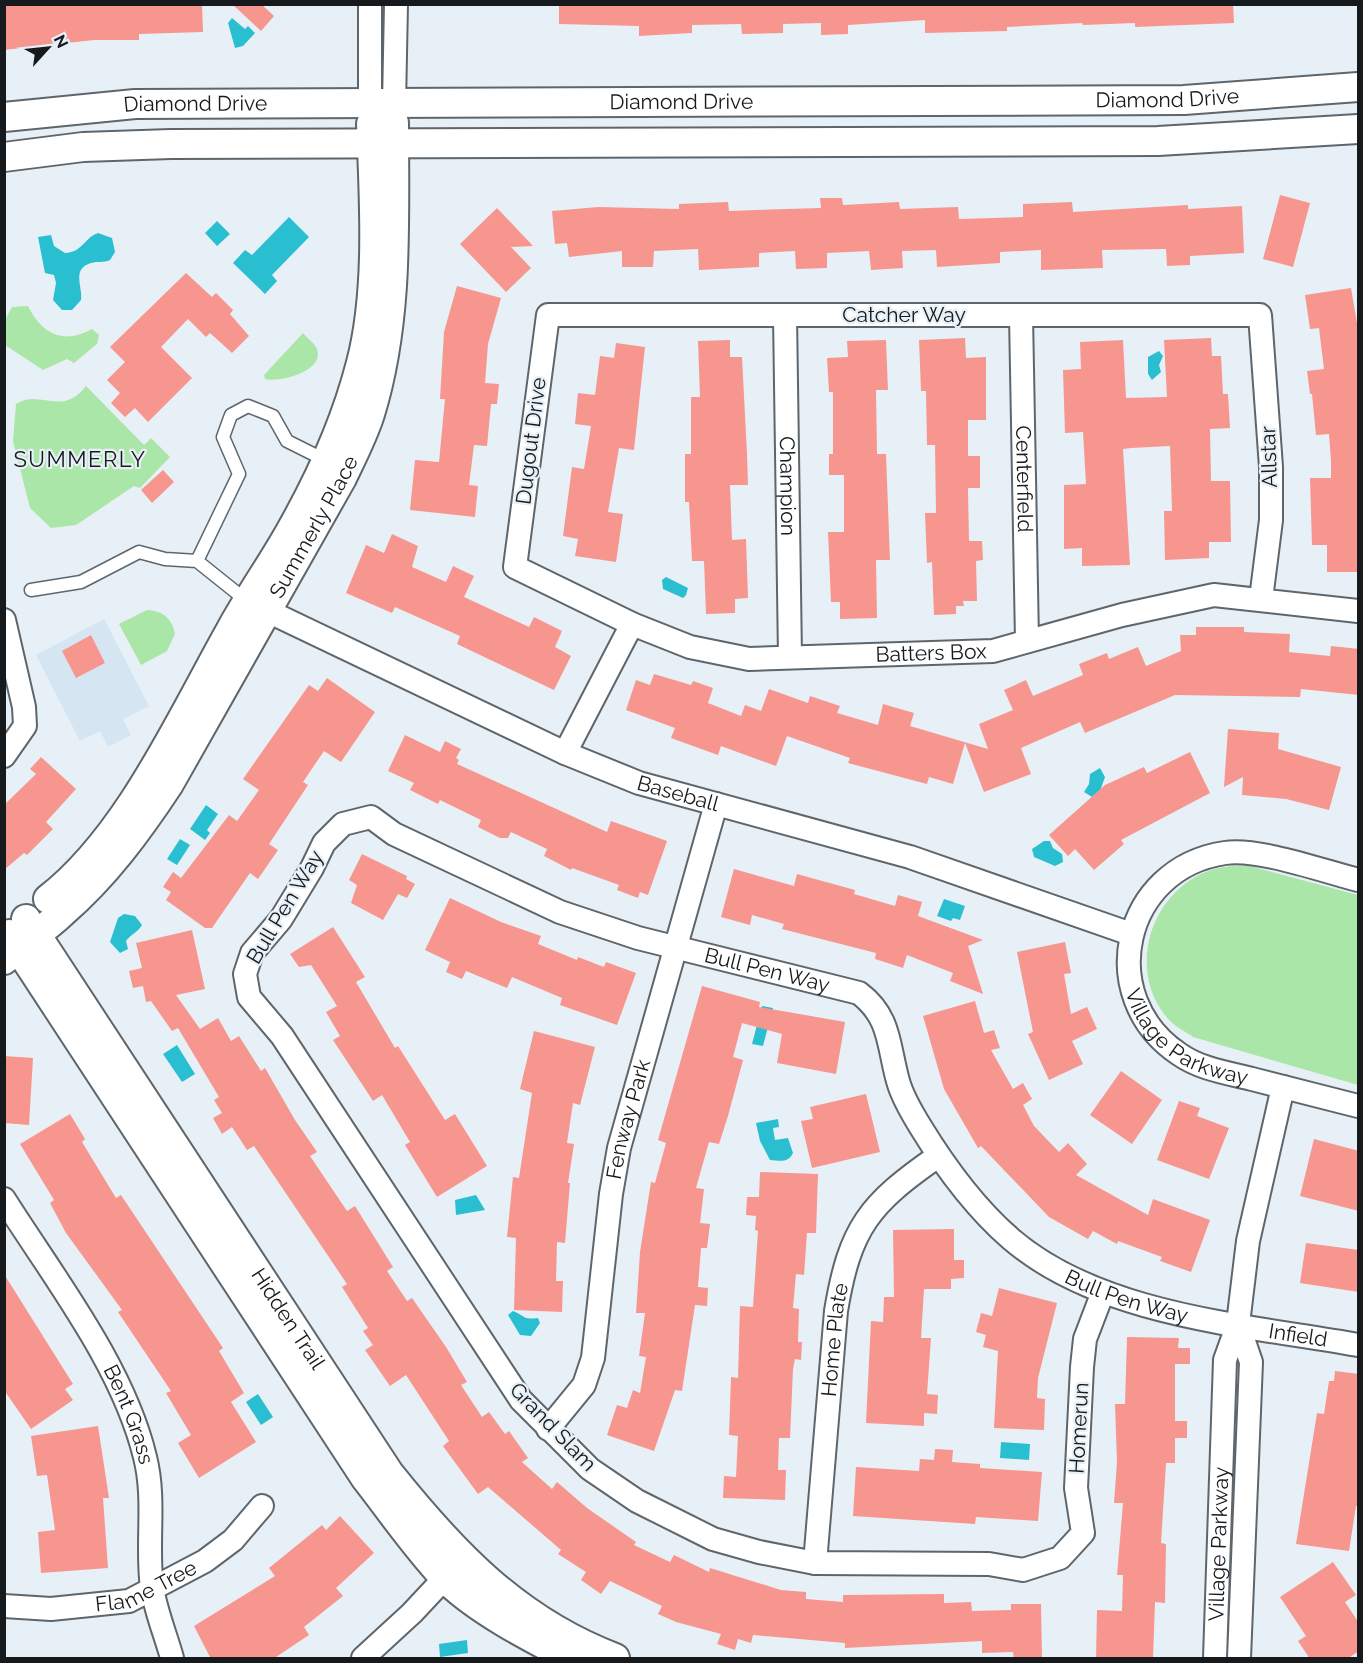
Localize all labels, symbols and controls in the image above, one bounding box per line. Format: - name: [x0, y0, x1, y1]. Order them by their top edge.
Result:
- north arrow: [18, 18, 78, 78]
- text: N: [50, 32, 72, 51]
- street label: Diamond Drive: [1095, 83, 1240, 112]
- street label: Diamond Drive: [609, 89, 753, 114]
- street label: Diamond Drive: [122, 90, 267, 117]
- street label: Catcher Way: [842, 302, 966, 327]
- street label: Dugout Drive: [510, 376, 551, 506]
- street label: Centerfield: [1011, 425, 1038, 533]
- street label: Allstar: [1255, 425, 1282, 488]
- street label: Champion: [775, 436, 801, 536]
- district label: SUMMERLY: [14, 446, 147, 472]
- street label: Summerly Place: [264, 451, 363, 602]
- street label: Batters Box: [875, 638, 987, 667]
- street label: Baseball: [634, 770, 722, 816]
- street label: Bull Pen Way: [241, 845, 328, 968]
- street label: Bull Pen Way: [702, 942, 832, 997]
- street label: Village Parkway: [1121, 985, 1250, 1090]
- street label: Fenway Park: [601, 1056, 655, 1181]
- street label: Hidden Trail: [246, 1263, 331, 1374]
- street label: Bull Pen Way: [1061, 1264, 1190, 1328]
- street label: Home Plate: [816, 1280, 853, 1398]
- street label: Infield: [1267, 1318, 1329, 1352]
- street label: Bent Grass: [99, 1360, 159, 1467]
- street label: Grand Slam: [505, 1377, 602, 1476]
- street label: Homerun: [1064, 1382, 1093, 1474]
- street label: Village Parkway: [1203, 1466, 1233, 1622]
- street label: Flame Tree: [94, 1555, 201, 1616]

